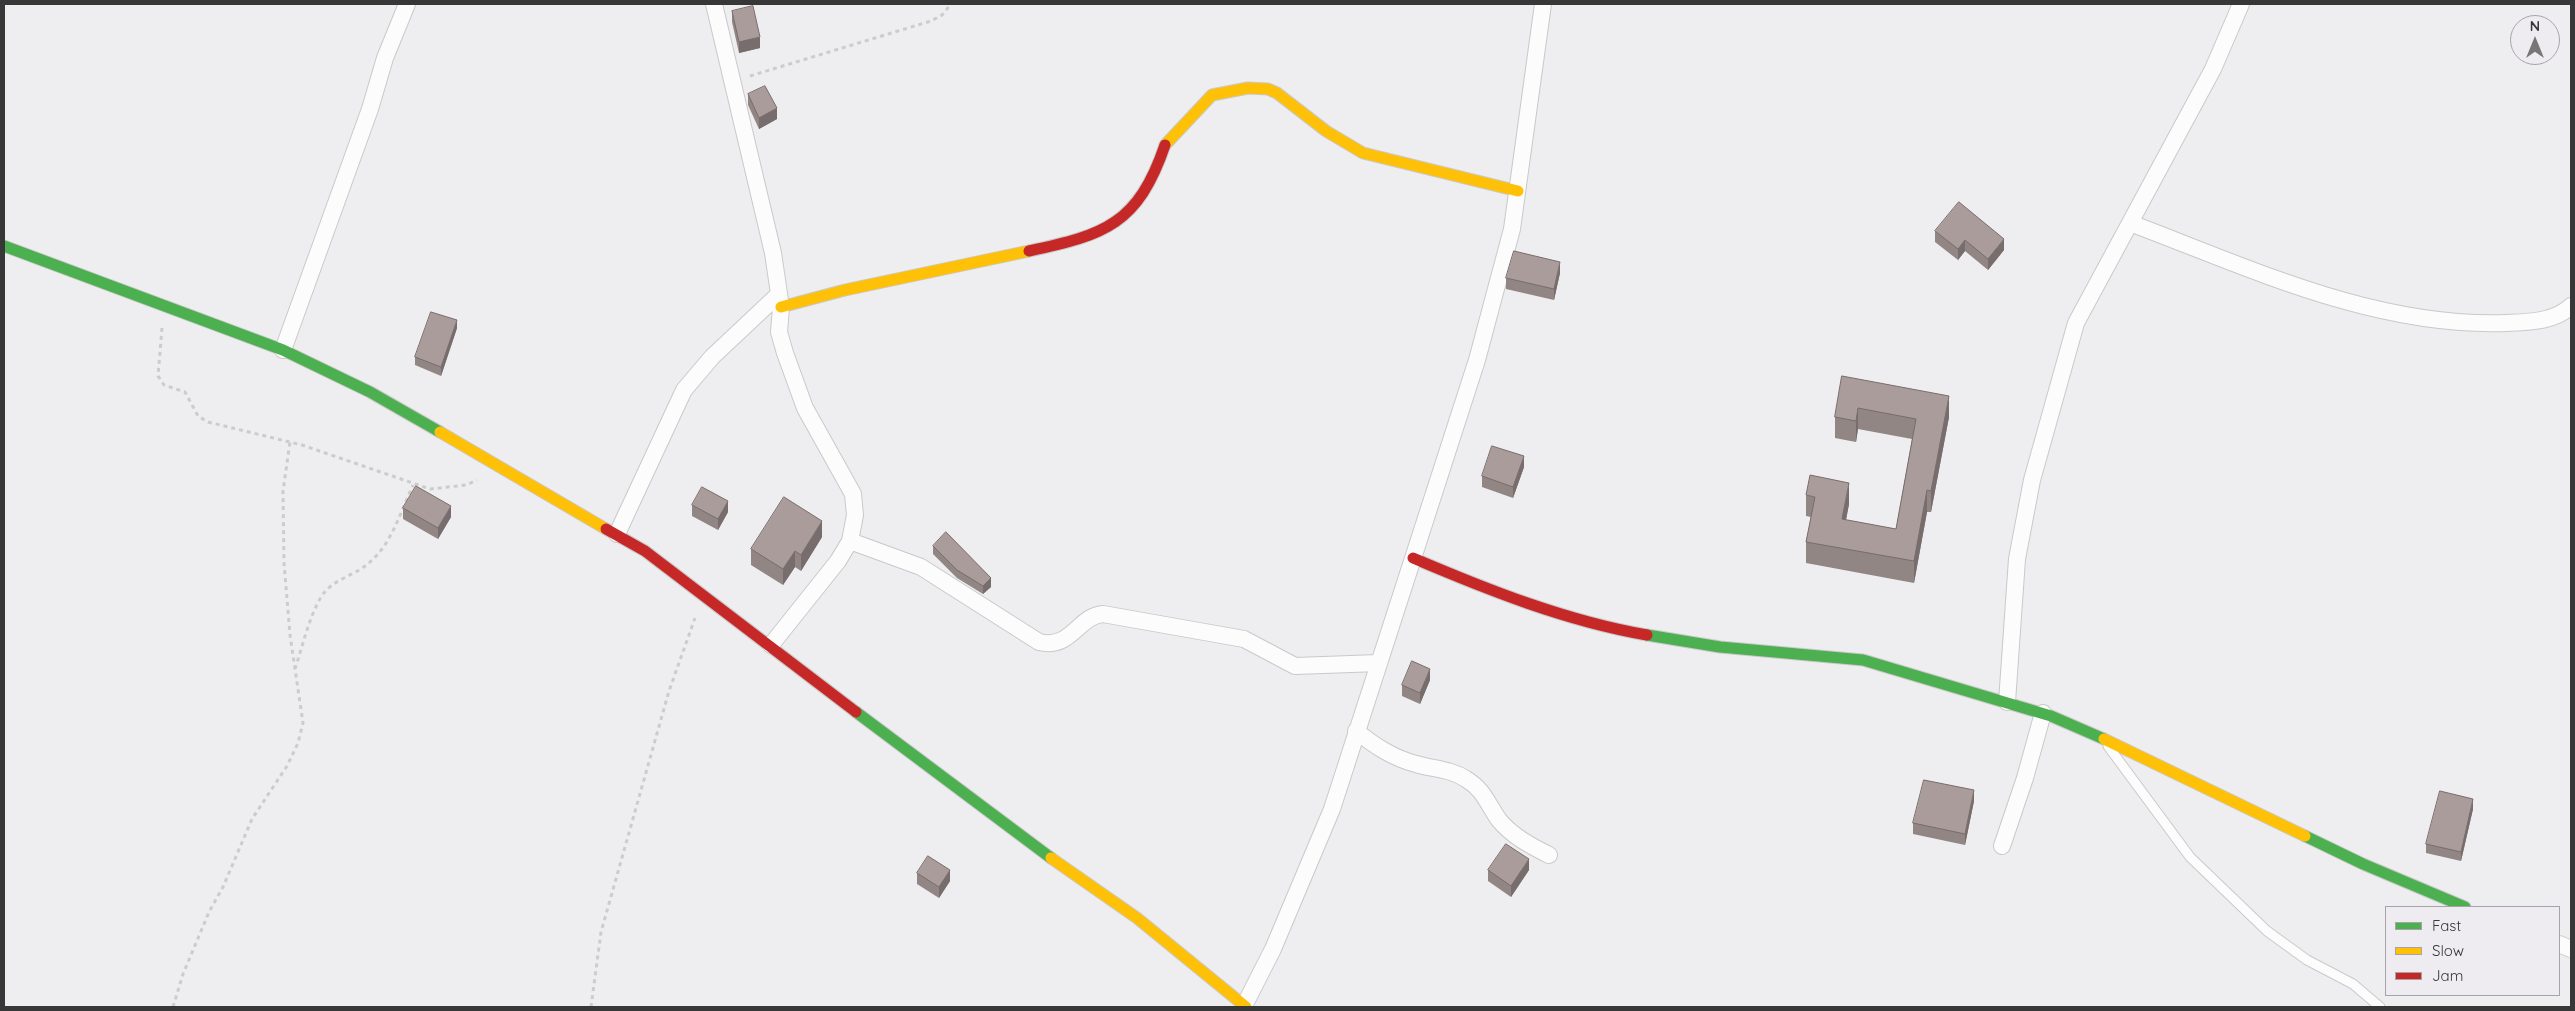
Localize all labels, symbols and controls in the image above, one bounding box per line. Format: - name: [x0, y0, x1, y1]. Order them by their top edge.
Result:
- north arrow: [2510, 15, 2560, 65]
- text: N: [2530, 17, 2540, 35]
- legend: [2385, 906, 2560, 996]
- text: Fast: [2432, 916, 2461, 935]
- text: Slow: [2432, 941, 2464, 960]
- text: Jam: [2432, 966, 2463, 985]

